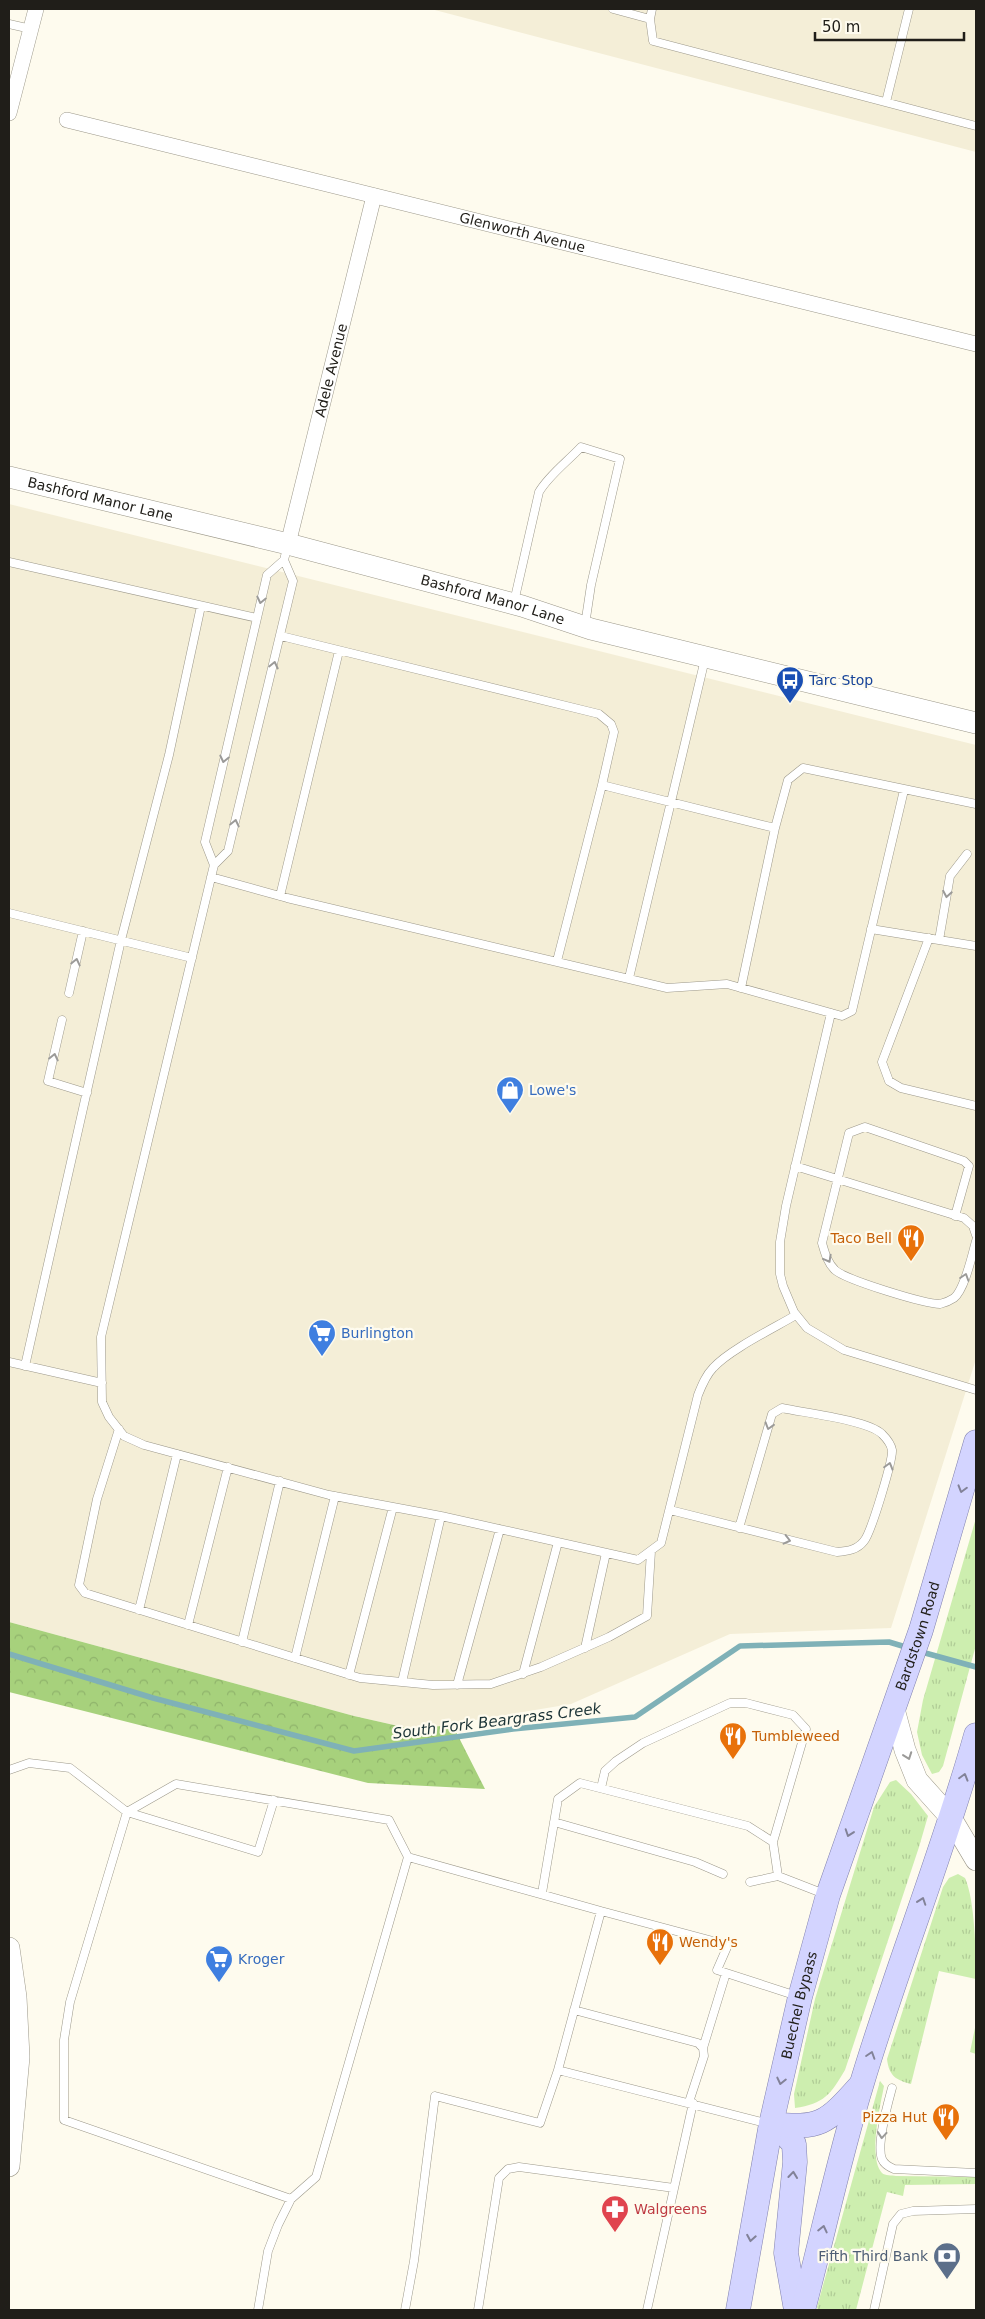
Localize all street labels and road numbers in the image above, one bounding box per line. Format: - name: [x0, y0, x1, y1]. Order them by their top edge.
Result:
- street label: Glenworth Avenue: [458, 209, 587, 255]
- street label: Adele Avenue: [312, 322, 350, 419]
- street label: Bashford Manor Lane: [26, 474, 175, 524]
- street label: Bashford Manor Lane: [419, 571, 567, 628]
- street label: Bardstown Road: [892, 1580, 943, 1693]
- street label: Buechel Bypass: [778, 1949, 820, 2061]

